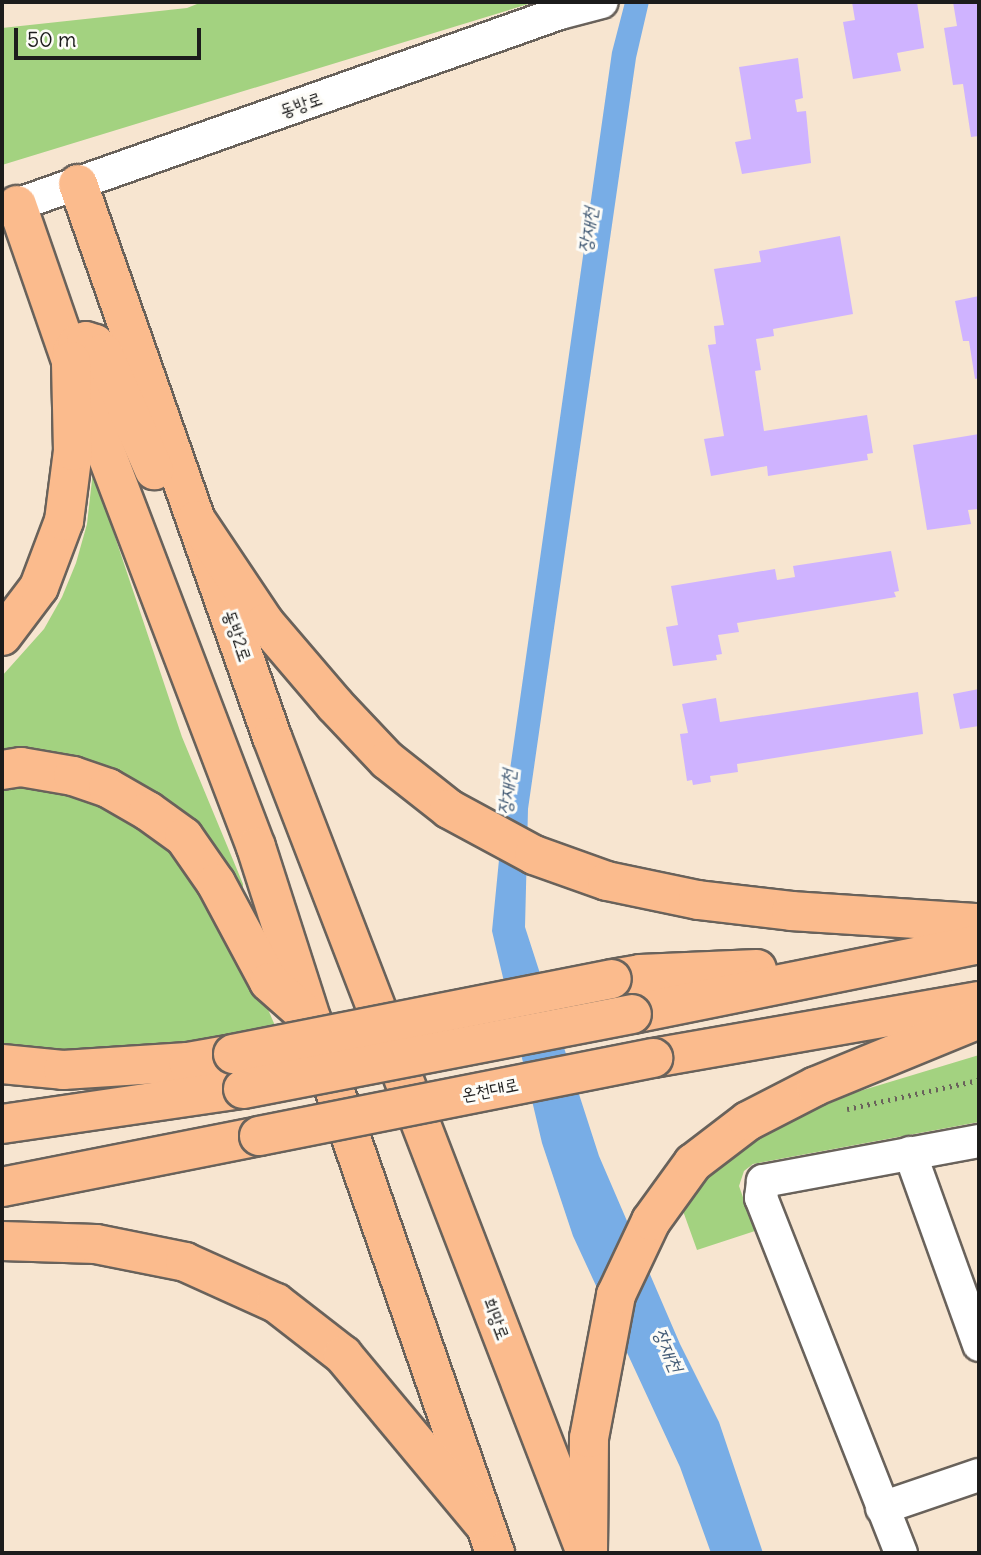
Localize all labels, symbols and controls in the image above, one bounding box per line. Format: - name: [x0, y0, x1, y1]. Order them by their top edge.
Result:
- scale bar: [18, 14, 205, 58]
- text: 50 m: [27, 26, 76, 53]
- street label: 동방로: [277, 88, 325, 122]
- water label: 장재천: [574, 206, 602, 254]
- street label: 동방2로: [218, 607, 256, 665]
- water label: 장재천: [493, 768, 521, 816]
- street label: 온천대로: [460, 1074, 520, 1106]
- street label: 희망로: [478, 1295, 514, 1343]
- water label: 장재천: [648, 1324, 688, 1376]

